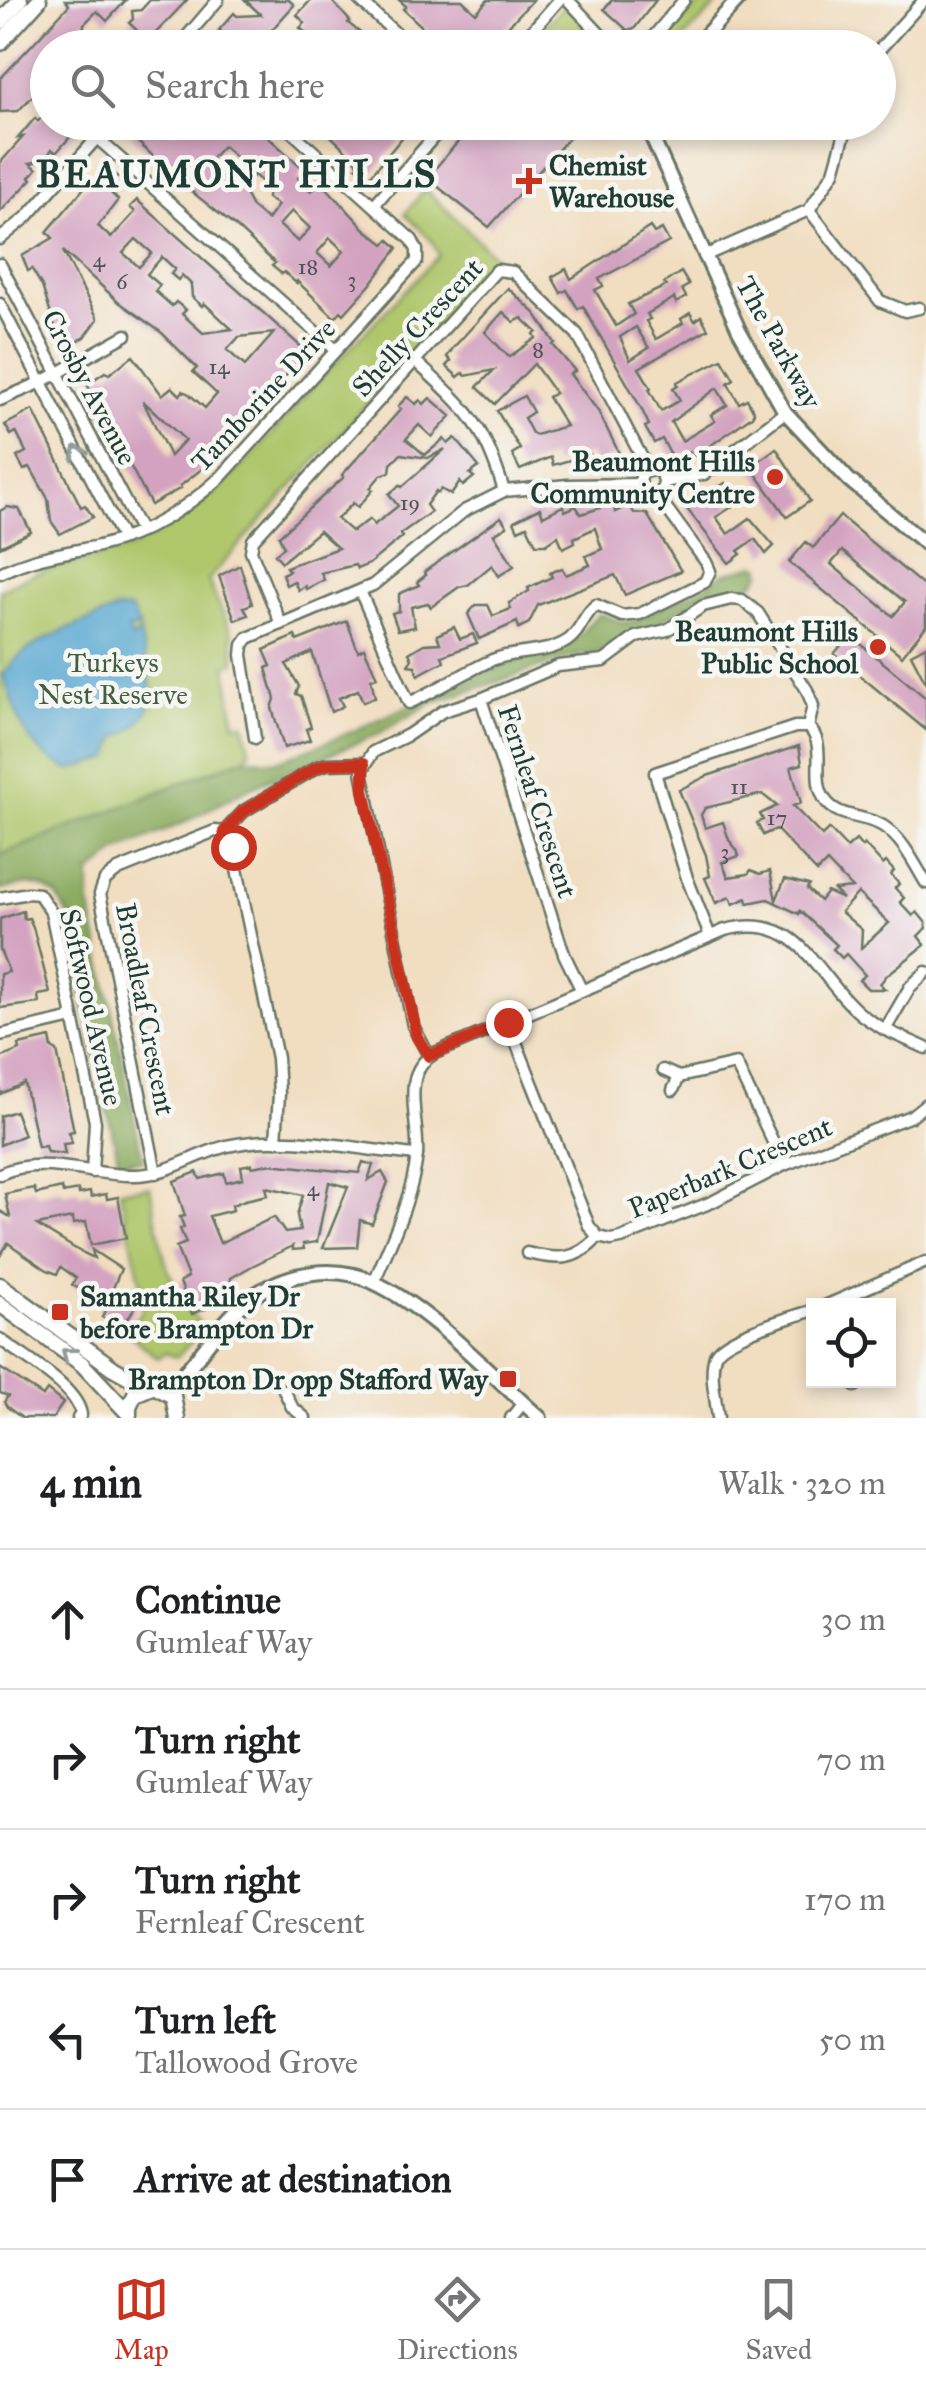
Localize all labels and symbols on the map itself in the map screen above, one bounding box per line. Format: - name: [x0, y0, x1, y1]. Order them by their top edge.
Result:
- place label: Chemist Warehouse: [549, 148, 675, 215]
- district label: BEAUMONT HILLS: [36, 151, 438, 197]
- marker: Chemist Warehouse: [518, 170, 540, 192]
- house number: 4: [93, 246, 106, 273]
- street label: Shelly Crescent: [344, 251, 491, 404]
- house number: 18: [298, 253, 318, 280]
- house number: 3: [348, 266, 356, 293]
- house number: 6: [116, 268, 128, 295]
- street label: The Parkway: [728, 270, 830, 415]
- street label: Crosby Avenue: [34, 304, 145, 471]
- street label: Tamborine Drive: [184, 312, 343, 479]
- house number: 8: [532, 336, 544, 363]
- house number: 14: [209, 353, 230, 380]
- place label: Beaumont Hills Community Centre: [530, 444, 755, 511]
- one-way arrow: [71, 445, 90, 463]
- marker: Beaumont Hills Community Centre: [764, 466, 786, 488]
- house number: 19: [400, 489, 420, 516]
- place label: Beaumont Hills Public School: [675, 614, 858, 681]
- marker: Beaumont Hills Public School: [867, 636, 889, 658]
- park label: Turkeys Nest Reserve: [38, 645, 188, 712]
- street label: Fernleaf Crescent: [490, 700, 585, 902]
- house number: 11: [730, 773, 748, 800]
- house number: 17: [767, 804, 787, 831]
- route start: [211, 825, 257, 871]
- house number: 3: [721, 838, 729, 865]
- street label: Broadleaf Crescent: [108, 900, 183, 1118]
- street label: Softwood Avenue: [52, 905, 131, 1109]
- route end: [486, 1000, 532, 1046]
- street label: Paperbark Crescent: [623, 1109, 837, 1226]
- house number: 4: [307, 1175, 320, 1202]
- place label: Samantha Riley Dr before Brampton Dr: [79, 1279, 313, 1346]
- marker: Samantha Riley Dr before Brampton Dr: [49, 1301, 71, 1323]
- one-way arrow: [61, 1348, 79, 1365]
- place label: Brampton Dr opp Stafford Way: [128, 1362, 489, 1397]
- marker: Brampton Dr opp Stafford Way: [497, 1368, 519, 1390]

